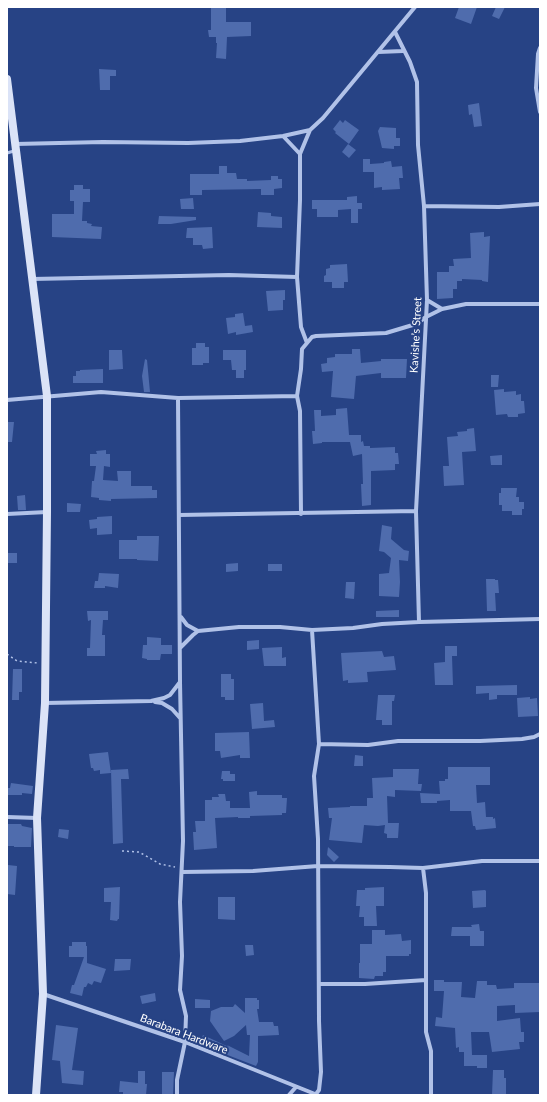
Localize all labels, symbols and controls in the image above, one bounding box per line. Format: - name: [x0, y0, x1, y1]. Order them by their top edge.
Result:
- street label: Kavishe’s Street: [407, 297, 425, 373]
- street label: Barabara Hardware: [138, 1011, 230, 1057]

